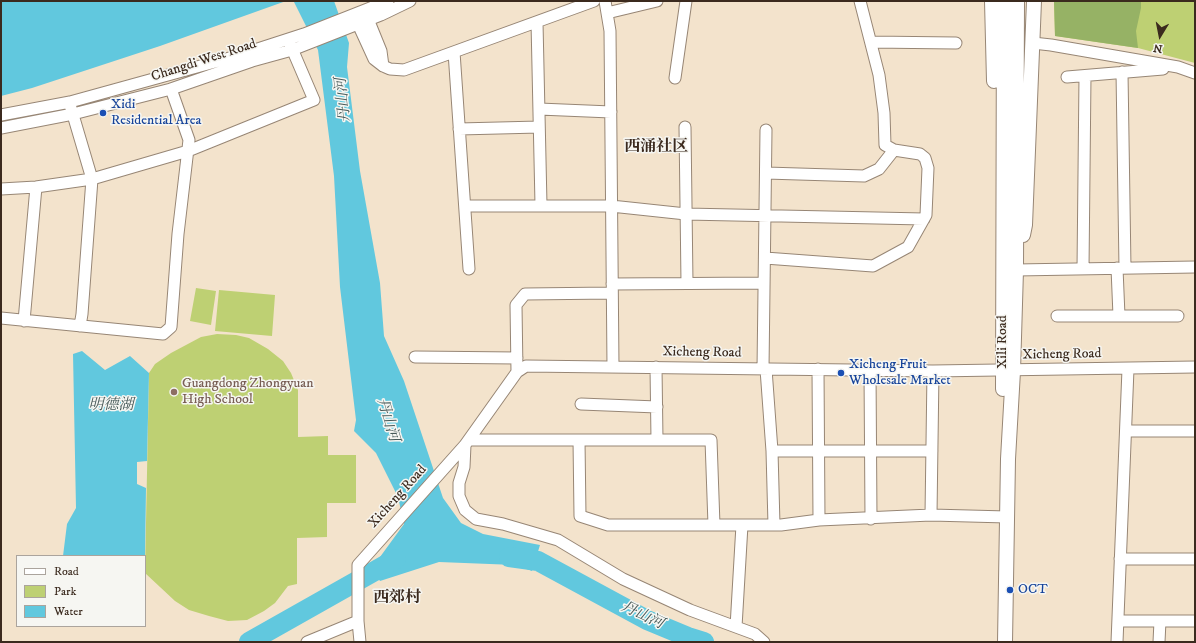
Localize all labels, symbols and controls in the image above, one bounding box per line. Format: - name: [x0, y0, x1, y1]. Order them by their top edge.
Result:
- north arrow: [1140, 16, 1180, 56]
- street label: Changdi West Road: [149, 36, 259, 86]
- text: N: [1152, 40, 1164, 55]
- water label: 丹山河: [333, 77, 355, 123]
- place label: Xidi Residential Area: [111, 97, 201, 130]
- marker: Xidi Residential Area: [98, 108, 108, 118]
- district label: 西涌社区: [624, 138, 688, 158]
- street label: Xili Road: [995, 315, 1011, 369]
- street label: Xicheng Road: [662, 344, 742, 362]
- street label: Xicheng Road: [1022, 346, 1102, 364]
- place label: Xicheng Fruit Wholesale Market: [849, 357, 951, 390]
- marker: Xicheng Fruit Wholesale Market: [836, 368, 846, 378]
- place label: Guangdong Zhongyuan High School: [182, 376, 314, 408]
- marker: Guangdong Zhongyuan High School: [169, 387, 179, 397]
- water label: 丹山河: [372, 396, 402, 444]
- water label: 明德湖: [89, 397, 133, 415]
- street label: Xicheng Road: [365, 462, 431, 532]
- legend: [16, 555, 146, 627]
- text: Road: [54, 564, 79, 579]
- place label: OCT: [1018, 582, 1048, 598]
- text: Park: [54, 584, 76, 599]
- marker: OCT: [1005, 585, 1015, 595]
- district label: 西郊村: [373, 589, 421, 609]
- water label: 丹山河: [618, 598, 666, 634]
- text: Water: [54, 604, 83, 619]

